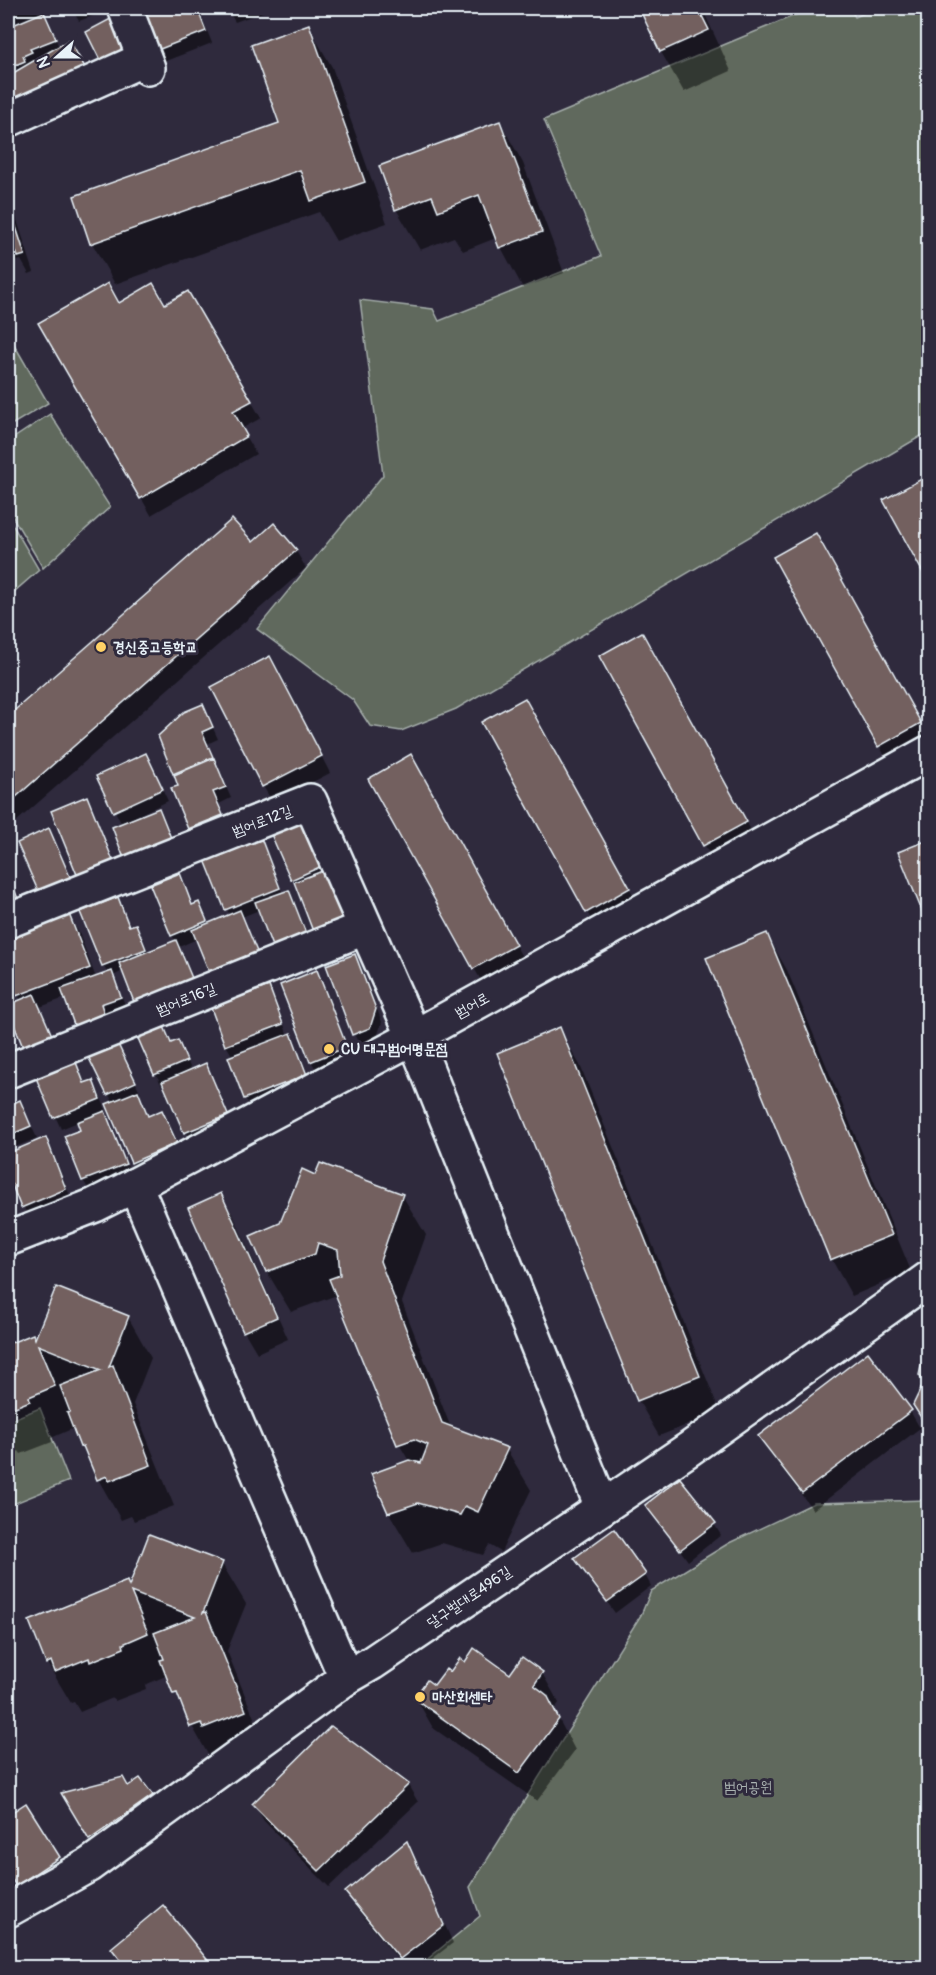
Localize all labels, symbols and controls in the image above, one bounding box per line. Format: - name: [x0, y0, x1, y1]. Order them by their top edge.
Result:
- north arrow: [27, 27, 87, 87]
- text: N: [33, 53, 55, 71]
- place label: 경신중고등학교: [113, 638, 198, 657]
- marker: 경신중고등학교: [94, 640, 108, 654]
- street label: 범어로12길: [230, 801, 295, 842]
- street label: 범어로16길: [153, 979, 219, 1020]
- street label: 범어로: [452, 988, 493, 1023]
- place label: CU 대구범어명문점: [341, 1040, 448, 1059]
- marker: CU 대구범어명문점: [322, 1042, 336, 1056]
- street label: 달구벌대로496길: [424, 1562, 515, 1633]
- place label: 마산회센타: [432, 1688, 493, 1707]
- marker: 마산회센타: [413, 1690, 427, 1704]
- park label: 범어공원: [724, 1778, 772, 1797]

